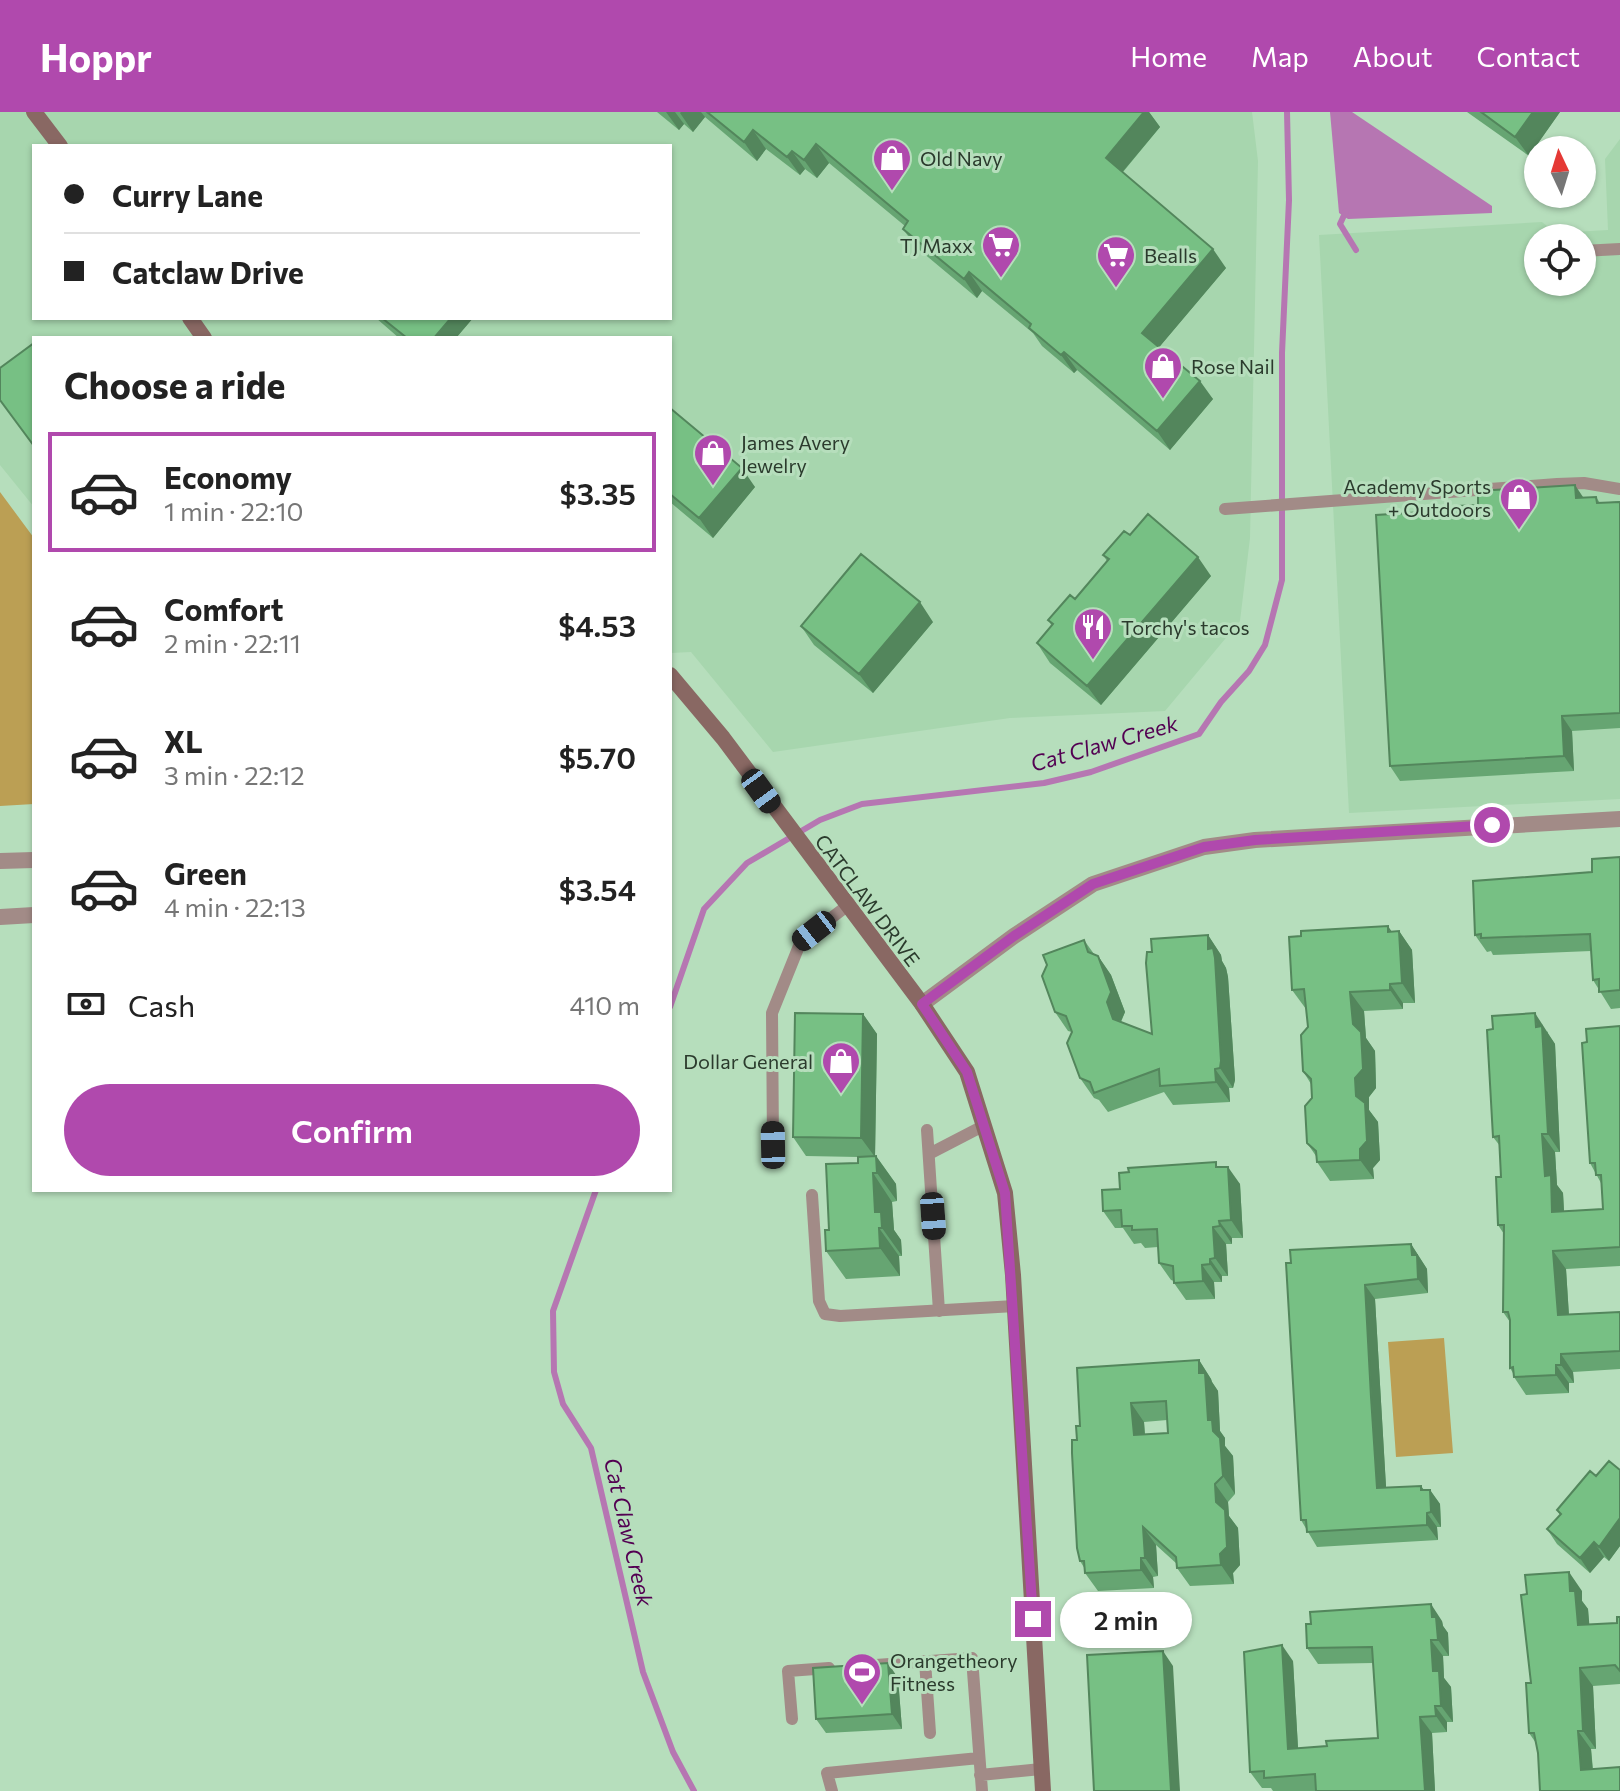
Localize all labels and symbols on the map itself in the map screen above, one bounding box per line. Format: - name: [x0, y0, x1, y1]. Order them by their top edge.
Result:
- north arrow: [1524, 136, 1596, 208]
- shop icon: Old Navy: [871, 137, 913, 192]
- place label: Old Navy: [920, 146, 1003, 170]
- supermarket icon: TJ Maxx: [980, 224, 1022, 279]
- place label: TJ Maxx: [900, 233, 973, 257]
- supermarket icon: Bealls: [1095, 234, 1137, 289]
- place label: Bealls: [1144, 243, 1197, 267]
- shop icon: Rose Nail: [1142, 345, 1184, 400]
- place label: Rose Nail: [1191, 354, 1275, 378]
- place label: James Avery Jewelry: [741, 430, 850, 477]
- shop icon: James Avery Jewelry: [692, 432, 734, 487]
- place label: Academy Sports + Outdoors: [1343, 474, 1491, 521]
- shop icon: Academy Sports + Outdoors: [1498, 476, 1540, 531]
- restaurant icon: Torchy's tacos: [1072, 606, 1114, 661]
- place label: Torchy's tacos: [1121, 615, 1250, 639]
- water label: Cat Claw Creek: [1027, 709, 1182, 777]
- car: [737, 765, 785, 817]
- route start: [1474, 807, 1510, 843]
- street label: CATCLAW DRIVE: [811, 829, 925, 971]
- car: [788, 907, 840, 955]
- shop icon: Dollar General: [820, 1040, 862, 1095]
- place label: Dollar General: [683, 1049, 813, 1073]
- car: [761, 1121, 785, 1169]
- car: [919, 1191, 947, 1241]
- water label: Cat Claw Creek: [599, 1455, 659, 1610]
- callout: 2 min: [1061, 1591, 1193, 1647]
- route end: [1015, 1601, 1051, 1637]
- place label: Orangetheory Fitness: [890, 1648, 1018, 1695]
- sports icon: Orangetheory Fitness: [841, 1651, 883, 1706]

